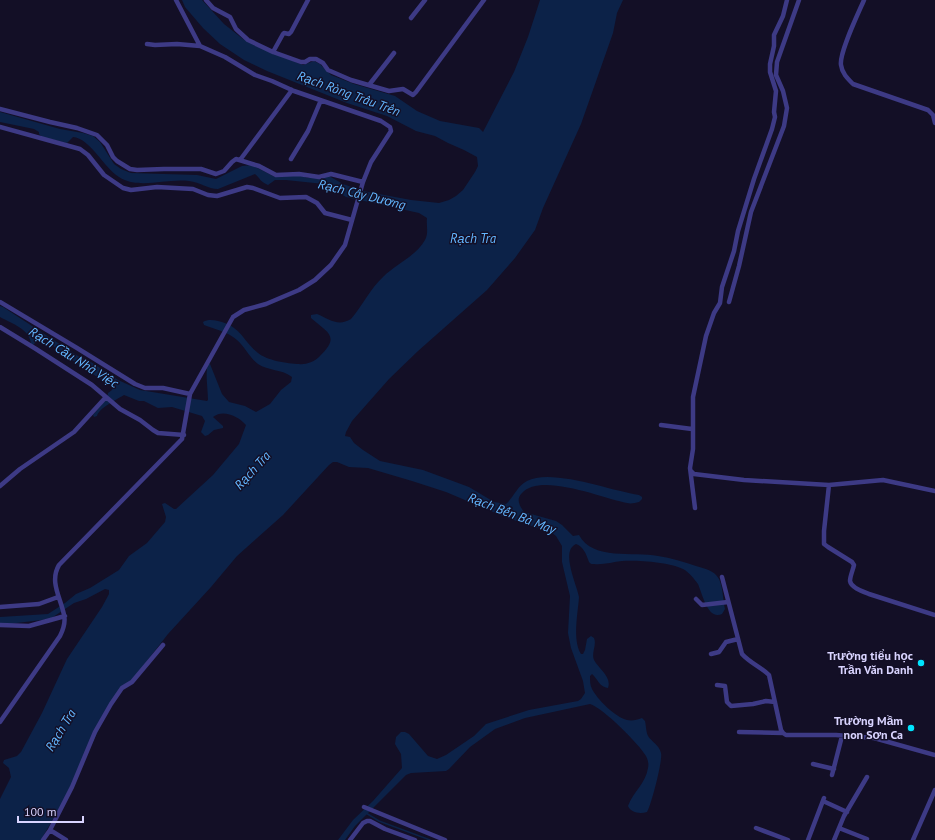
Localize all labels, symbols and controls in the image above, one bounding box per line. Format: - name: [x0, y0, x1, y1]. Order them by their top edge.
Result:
- water label: Rạch Ròng Trâu Trên: [295, 67, 403, 120]
- water label: Rạch Cây Dương: [316, 175, 408, 214]
- water label: Rạch Tra: [450, 230, 497, 247]
- water label: Rạch Cầu Nhà Việc: [26, 323, 122, 392]
- water label: Rạch Tra: [231, 447, 275, 493]
- water label: Rạch Bến Bà May: [465, 489, 559, 538]
- place label: Trường tiểu học Trần Văn Danh: [827, 648, 913, 677]
- marker: Trường tiểu học Trần Văn Danh: [916, 658, 926, 668]
- water label: Rạch Tra: [41, 706, 80, 754]
- place label: Trường Mầm non Sơn Ca: [834, 713, 903, 742]
- marker: Trường Mầm non Sơn Ca: [906, 723, 916, 733]
- scale bar: [18, 798, 83, 824]
- text: 100 m: [24, 804, 57, 819]

